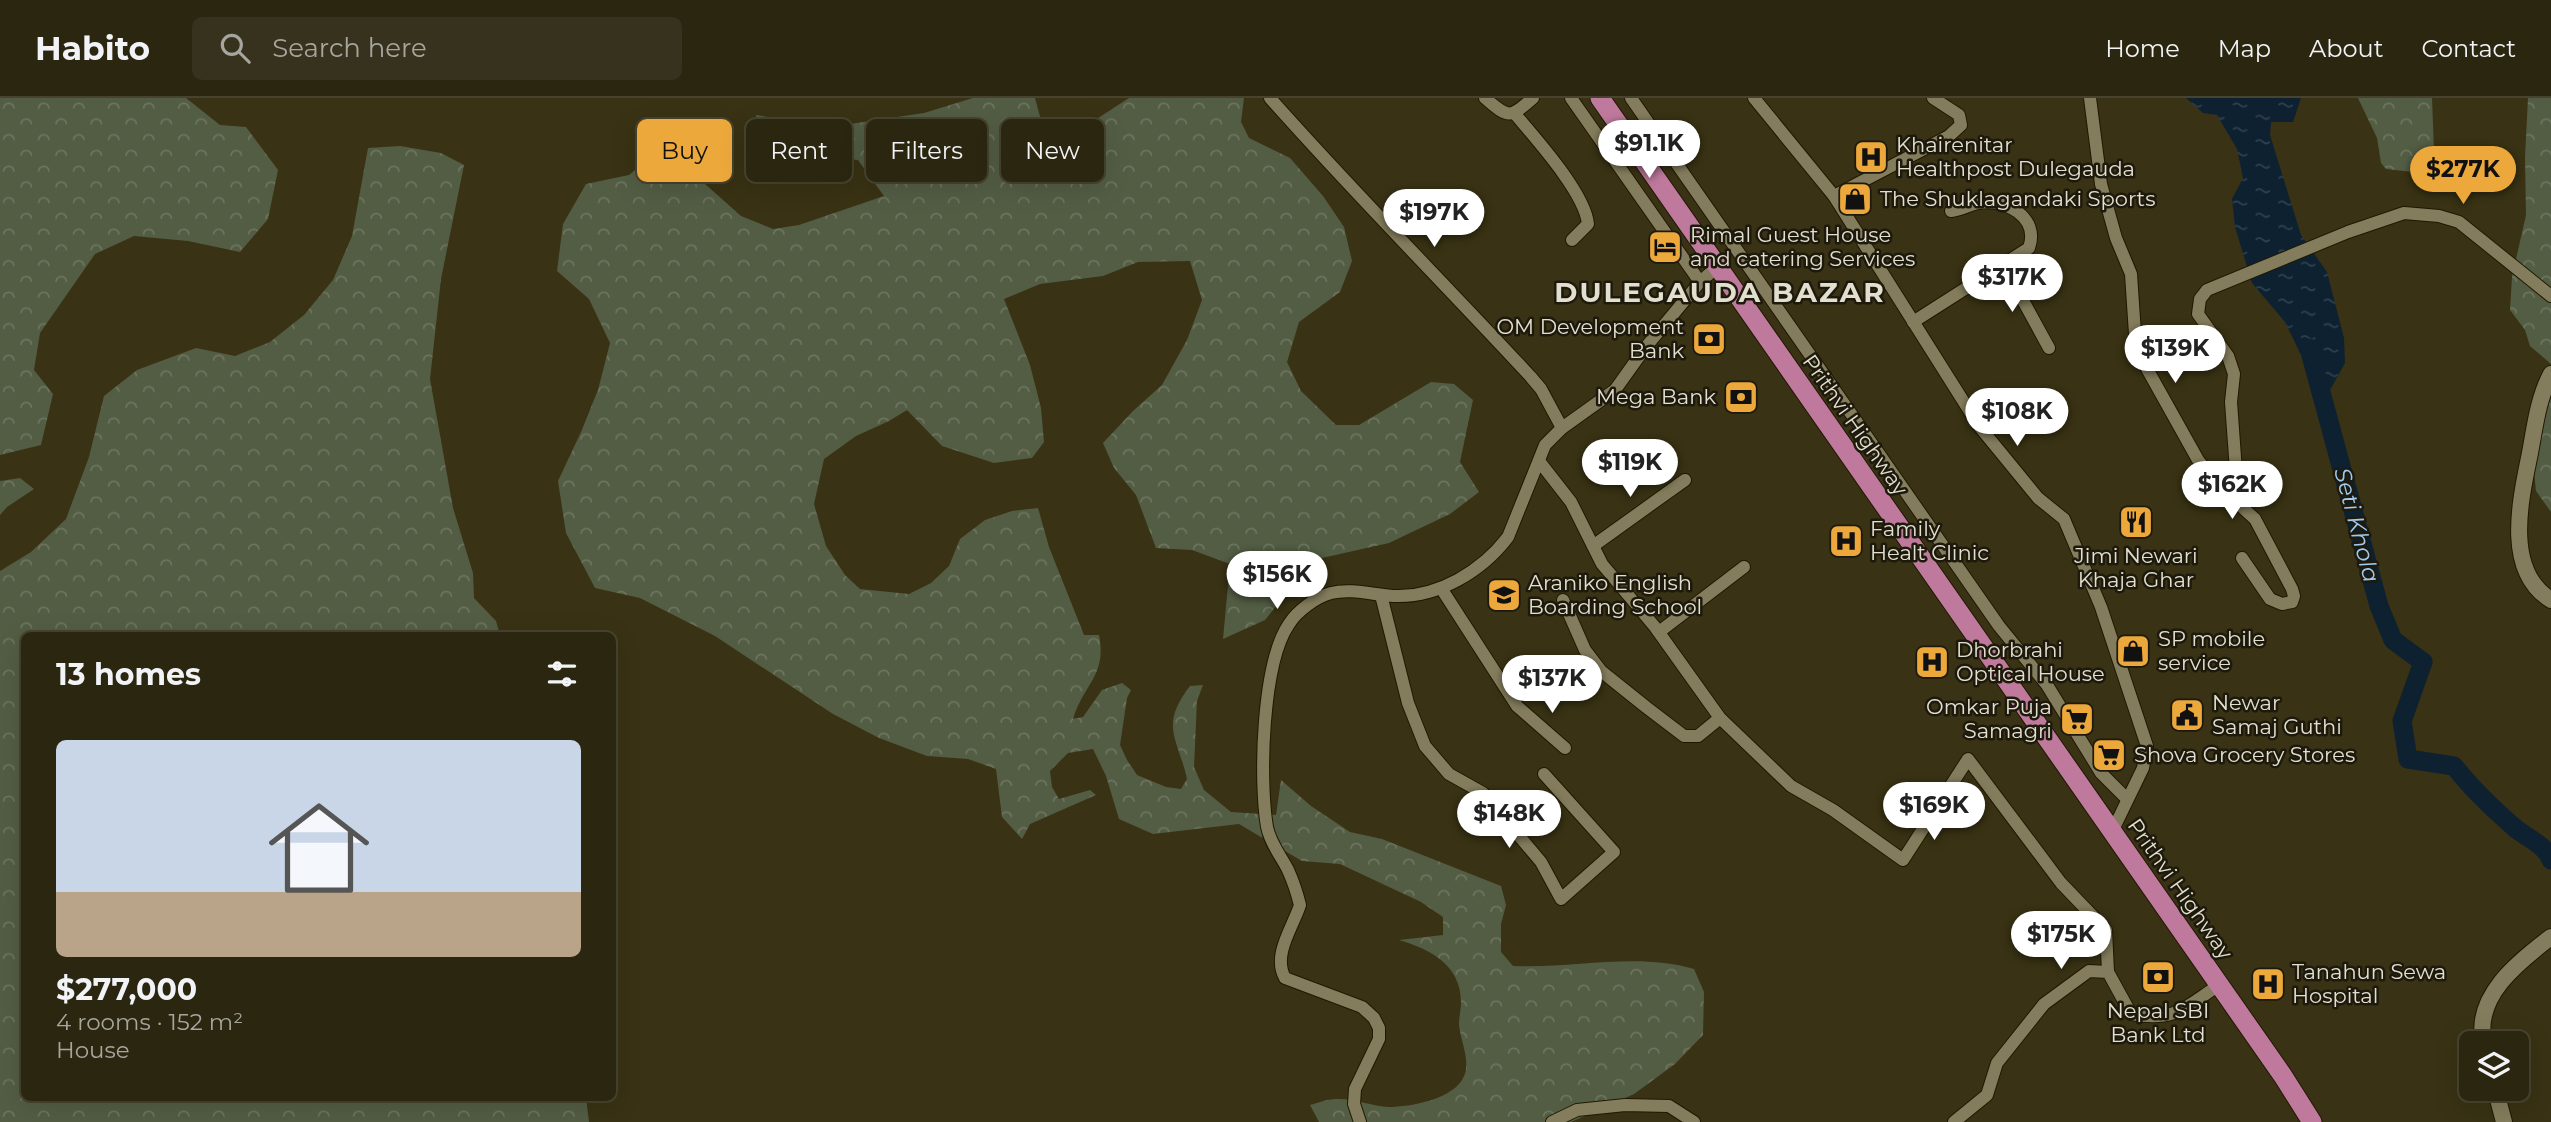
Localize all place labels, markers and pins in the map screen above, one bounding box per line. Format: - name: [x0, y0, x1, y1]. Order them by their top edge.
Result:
- pin: $91.1K: [1592, 120, 1706, 180]
- place label: Khairenitar Healthpost Dulegauda: [1896, 132, 2135, 181]
- hospital icon: Khairenitar Healthpost Dulegauda: [1852, 138, 1890, 176]
- pin: $277K: [2414, 146, 2512, 206]
- shop icon: The Shuklagandaki Sports: [1836, 180, 1874, 218]
- place label: The Shuklagandaki Sports: [1880, 186, 2155, 211]
- pin: $197K: [1385, 190, 1483, 249]
- place label: Rimal Guest House and catering Services: [1690, 222, 1915, 271]
- hotel icon: Rimal Guest House and catering Services: [1646, 228, 1684, 266]
- pin: $317K: [1963, 254, 2061, 314]
- place label: OM Development Bank: [1497, 314, 1684, 363]
- bank icon: OM Development Bank: [1690, 320, 1728, 358]
- pin: $139K: [2126, 326, 2224, 385]
- bank icon: Mega Bank: [1722, 378, 1760, 416]
- place label: Mega Bank: [1596, 384, 1716, 409]
- pin: $108K: [1968, 388, 2066, 448]
- pin: $119K: [1581, 440, 1679, 499]
- pin: $162K: [2183, 462, 2281, 521]
- restaurant icon: Jimi Newari Khaja Ghar: [2117, 503, 2155, 541]
- place label: Family Healt Clinic: [1870, 516, 1989, 565]
- hospital icon: Family Healt Clinic: [1827, 522, 1865, 560]
- place label: Jimi Newari Khaja Ghar: [2073, 543, 2198, 592]
- pin: $156K: [1228, 552, 1326, 611]
- place label: Araniko English Boarding School: [1528, 570, 1702, 619]
- school or university icon: Araniko English Boarding School: [1485, 576, 1523, 614]
- place label: SP mobile service: [2158, 626, 2265, 675]
- shop icon: SP mobile service: [2114, 632, 2152, 670]
- place label: Dhorbrahi Optical House: [1956, 637, 2105, 686]
- hospital icon: Dhorbrahi Optical House: [1913, 643, 1951, 681]
- pin: $137K: [1503, 656, 1601, 715]
- place label: Newar Samaj Guthi: [2212, 690, 2342, 739]
- place label: Omkar Puja Samagri: [1926, 694, 2052, 743]
- public building icon: Newar Samaj Guthi: [2168, 696, 2206, 734]
- supermarket icon: Omkar Puja Samagri: [2058, 700, 2096, 738]
- supermarket icon: Shova Grocery Stores: [2090, 736, 2128, 774]
- place label: Shova Grocery Stores: [2134, 742, 2355, 767]
- pin: $169K: [1885, 782, 1983, 842]
- pin: $148K: [1460, 790, 1558, 850]
- pin: $175K: [2012, 912, 2110, 971]
- bank icon: Nepal SBI Bank Ltd: [2139, 958, 2177, 996]
- place label: Tanahun Sewa Hospital: [2292, 959, 2446, 1008]
- hospital icon: Tanahun Sewa Hospital: [2249, 965, 2287, 1003]
- place label: Nepal SBI Bank Ltd: [2107, 998, 2209, 1047]

